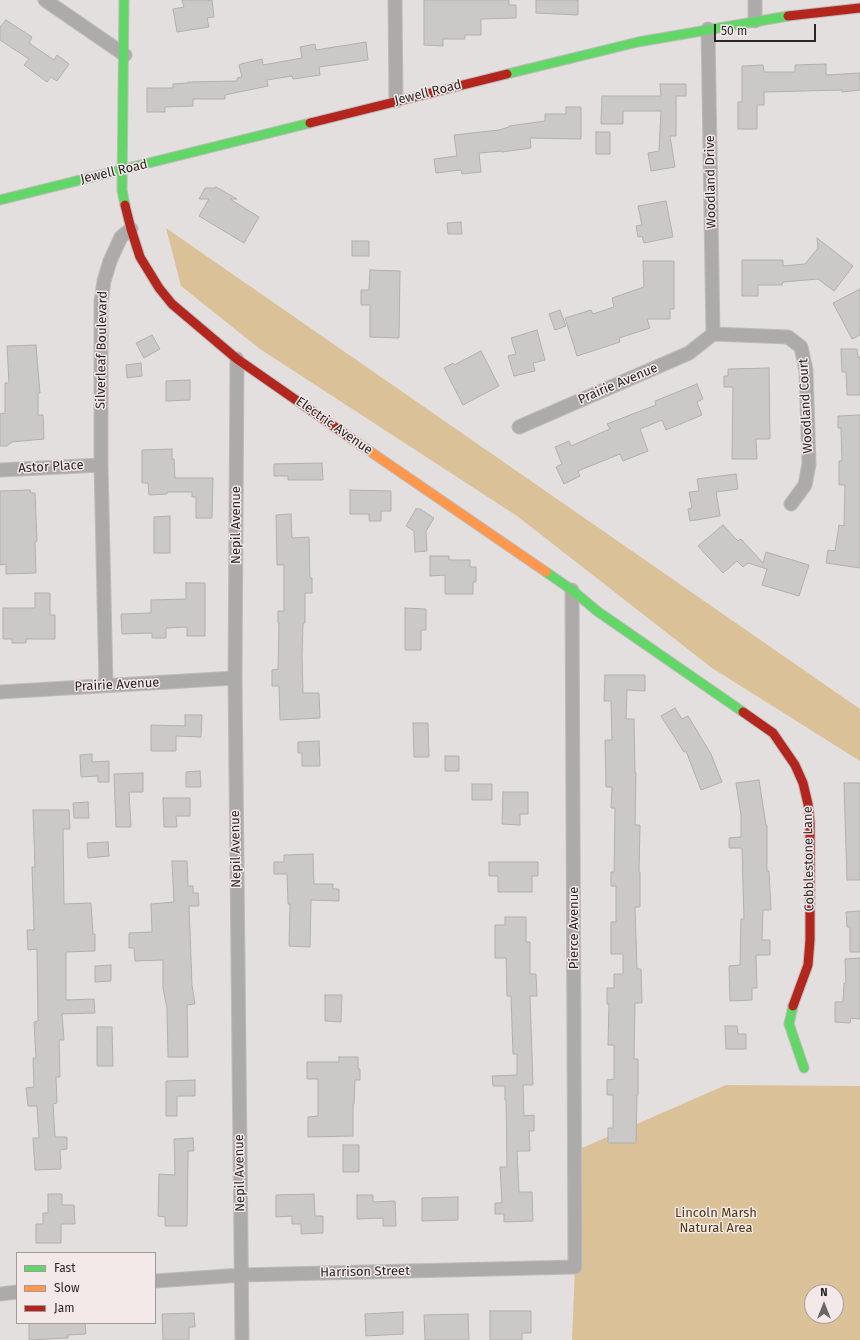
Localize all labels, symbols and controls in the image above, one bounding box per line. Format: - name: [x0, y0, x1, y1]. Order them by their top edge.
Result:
- scale bar: [716, 16, 818, 42]
- text: 50 m: [721, 24, 747, 38]
- street label: Jewell Road: [393, 77, 463, 109]
- street label: Woodland Drive: [702, 135, 720, 229]
- street label: Jewell Road: [79, 157, 149, 187]
- street label: Silverleaf Boulevard: [93, 291, 111, 409]
- street label: Woodland Court: [796, 358, 816, 454]
- street label: Prairie Avenue: [576, 360, 660, 408]
- street label: Electric Avenue: [293, 394, 375, 458]
- street label: Astor Place: [18, 458, 84, 476]
- street label: Nepil Avenue: [228, 486, 244, 564]
- street label: Prairie Avenue: [74, 675, 160, 695]
- street label: Cobblestone Lane: [800, 806, 818, 912]
- street label: Nepil Avenue: [228, 810, 244, 888]
- street label: Pierce Avenue: [566, 887, 582, 969]
- street label: Nepil Avenue: [232, 1134, 248, 1212]
- park label: Lincoln Marsh Natural Area: [675, 1205, 757, 1236]
- legend: [16, 1252, 156, 1324]
- text: Fast: [54, 1261, 76, 1275]
- street label: Harrison Street: [320, 1263, 410, 1281]
- text: Slow: [54, 1281, 80, 1295]
- north arrow: [804, 1284, 844, 1324]
- text: N: [820, 1286, 828, 1299]
- text: Jam: [54, 1301, 74, 1315]

